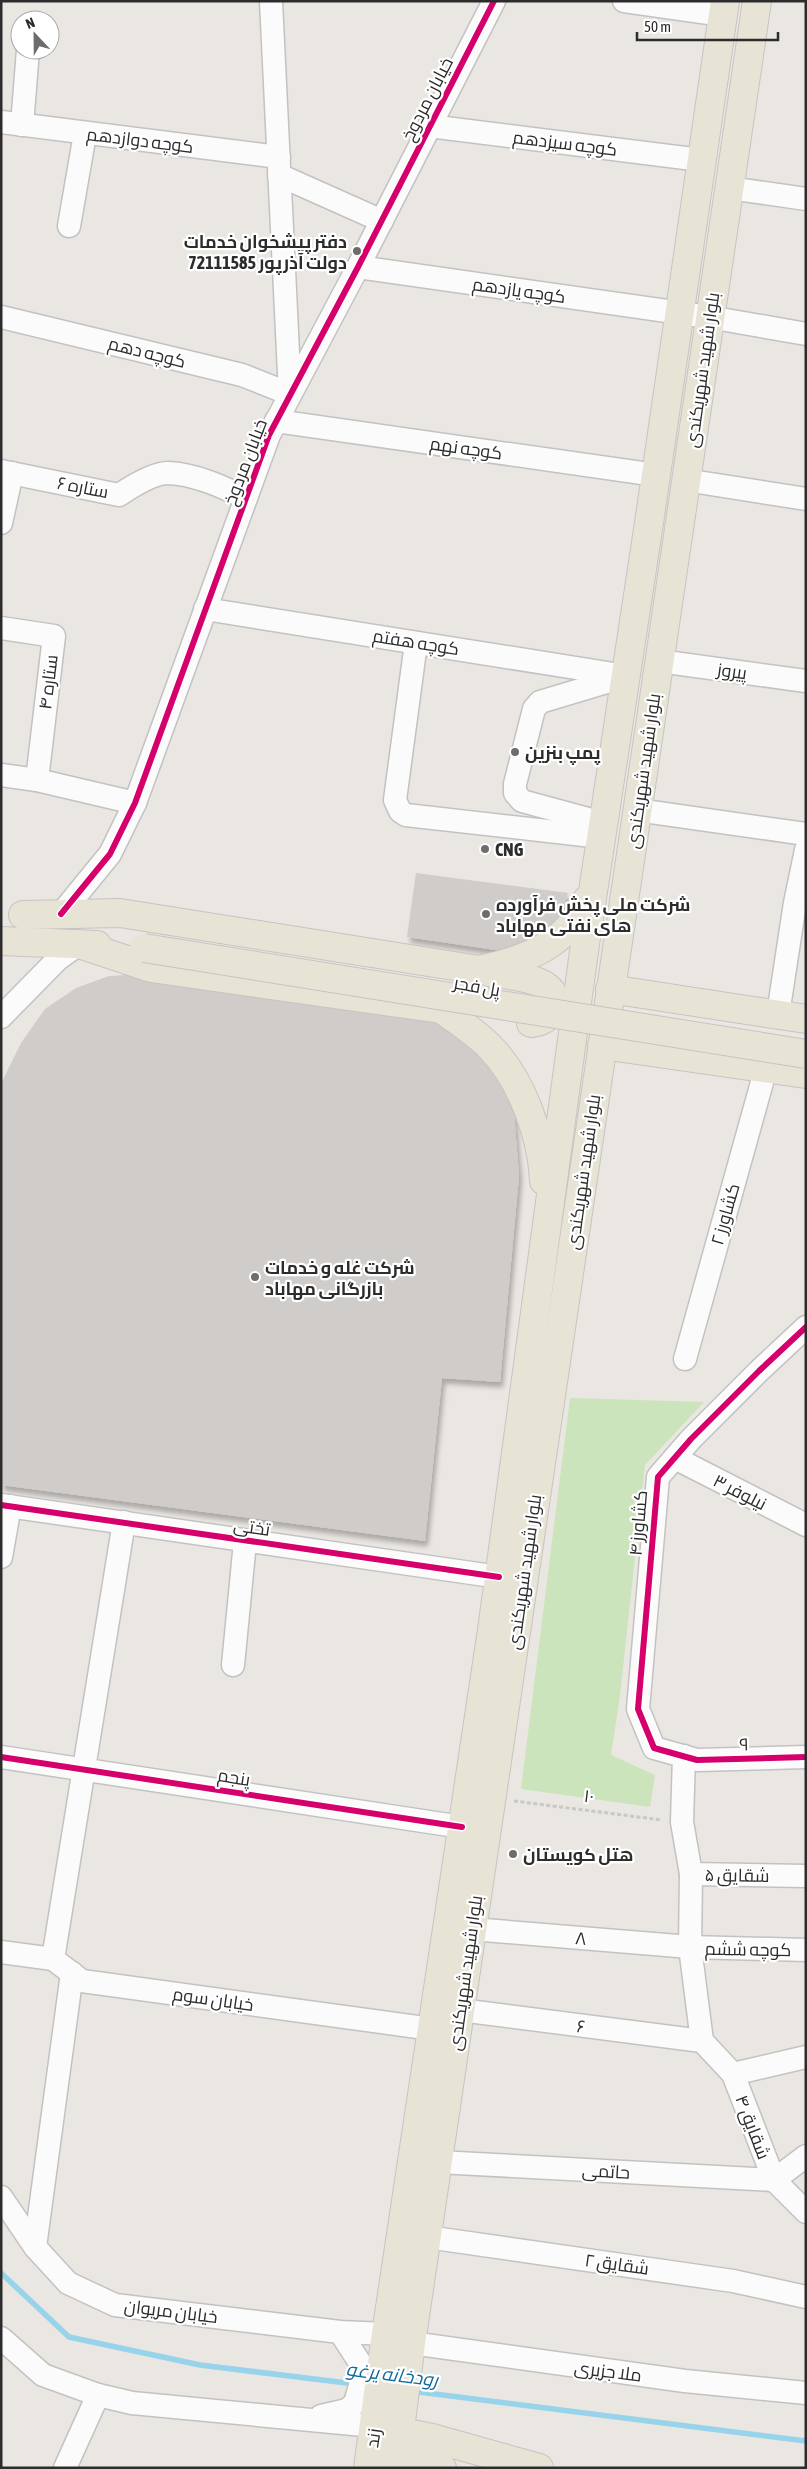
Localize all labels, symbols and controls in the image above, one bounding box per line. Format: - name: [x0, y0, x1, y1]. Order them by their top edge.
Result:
- north arrow: [10, 10, 60, 60]
- scale bar: [637, 10, 778, 42]
- text: N: [23, 14, 37, 32]
- text: 50 m: [644, 18, 671, 35]
- street label: خیابان مردوخ: [397, 54, 459, 145]
- street label: کوچه دوازدهم: [85, 123, 195, 159]
- street label: کوچه سیزدهم: [511, 126, 618, 162]
- place label: دفتر پیشخوان خدمات دولت آذرپور 72111585: [184, 231, 347, 275]
- marker: دفتر پیشخوان خدمات دولت آذرپور 72111585: [351, 245, 363, 257]
- street label: کوچه یازدهم: [471, 273, 567, 309]
- street label: بلوار شهید شهریکندی: [681, 291, 724, 449]
- street label: کوچه دهم: [105, 332, 188, 374]
- street label: خیابان مردوخ: [219, 416, 273, 509]
- street label: کوچه نهم: [428, 433, 504, 465]
- street label: ستاره ۶: [55, 472, 110, 503]
- street label: کوچه هفتم: [371, 625, 461, 661]
- street label: ستاره ۴: [34, 653, 63, 711]
- street label: پیروز: [714, 658, 749, 685]
- street label: بلوار شهید شهریکندی: [622, 692, 665, 850]
- place label: پمپ بنزین: [525, 742, 601, 765]
- marker: پمپ بنزین: [509, 746, 521, 758]
- place label: CNG: [495, 839, 524, 860]
- marker: CNG: [479, 843, 491, 855]
- place label: شرکت ملی پخش فرآورده های نفتی مهاباد: [496, 894, 691, 937]
- marker: شرکت ملی پخش فرآورده های نفتی مهاباد: [480, 908, 492, 920]
- street label: پل فجر: [451, 971, 502, 1002]
- street label: بلوار شهید شهریکندی: [562, 1093, 605, 1251]
- street label: کشاورز ۲: [706, 1181, 745, 1248]
- place label: شرکت غله و خدمات بازرگانی مهاباد: [265, 1257, 415, 1300]
- marker: شرکت غله و خدمات بازرگانی مهاباد: [249, 1271, 261, 1283]
- street label: نیلوفر ۳: [709, 1470, 770, 1515]
- street label: کشاورز ۴: [625, 1489, 652, 1557]
- street label: بلوار شهید شهریکندی: [503, 1493, 546, 1651]
- street label: تختی: [232, 1514, 272, 1541]
- street label: ۹: [739, 1733, 749, 1755]
- street label: پنجم: [216, 1764, 252, 1792]
- street label: ۱۰: [583, 1785, 595, 1807]
- place label: هتل کویستان: [523, 1844, 633, 1866]
- marker: هتل کویستان: [507, 1848, 519, 1860]
- street label: شقایق ۵: [704, 1864, 770, 1888]
- street label: بلوار شهید شهریکندی: [444, 1894, 487, 2052]
- street label: ۸: [574, 1927, 588, 1949]
- street label: کوچه ششم: [704, 1938, 792, 1962]
- street label: خیابان سوم: [171, 1983, 255, 2017]
- street label: ۶: [575, 2015, 587, 2037]
- street label: شقایق ۴: [729, 2092, 775, 2163]
- street label: حاتمی: [581, 2159, 631, 2184]
- street label: شقایق ۲: [583, 2249, 650, 2281]
- street label: خیابان مریوان: [123, 2295, 219, 2328]
- street label: ملا جزیری: [573, 2356, 643, 2387]
- water label: رودخانه یرغو: [345, 2357, 441, 2392]
- street label: زند: [361, 2427, 386, 2449]

